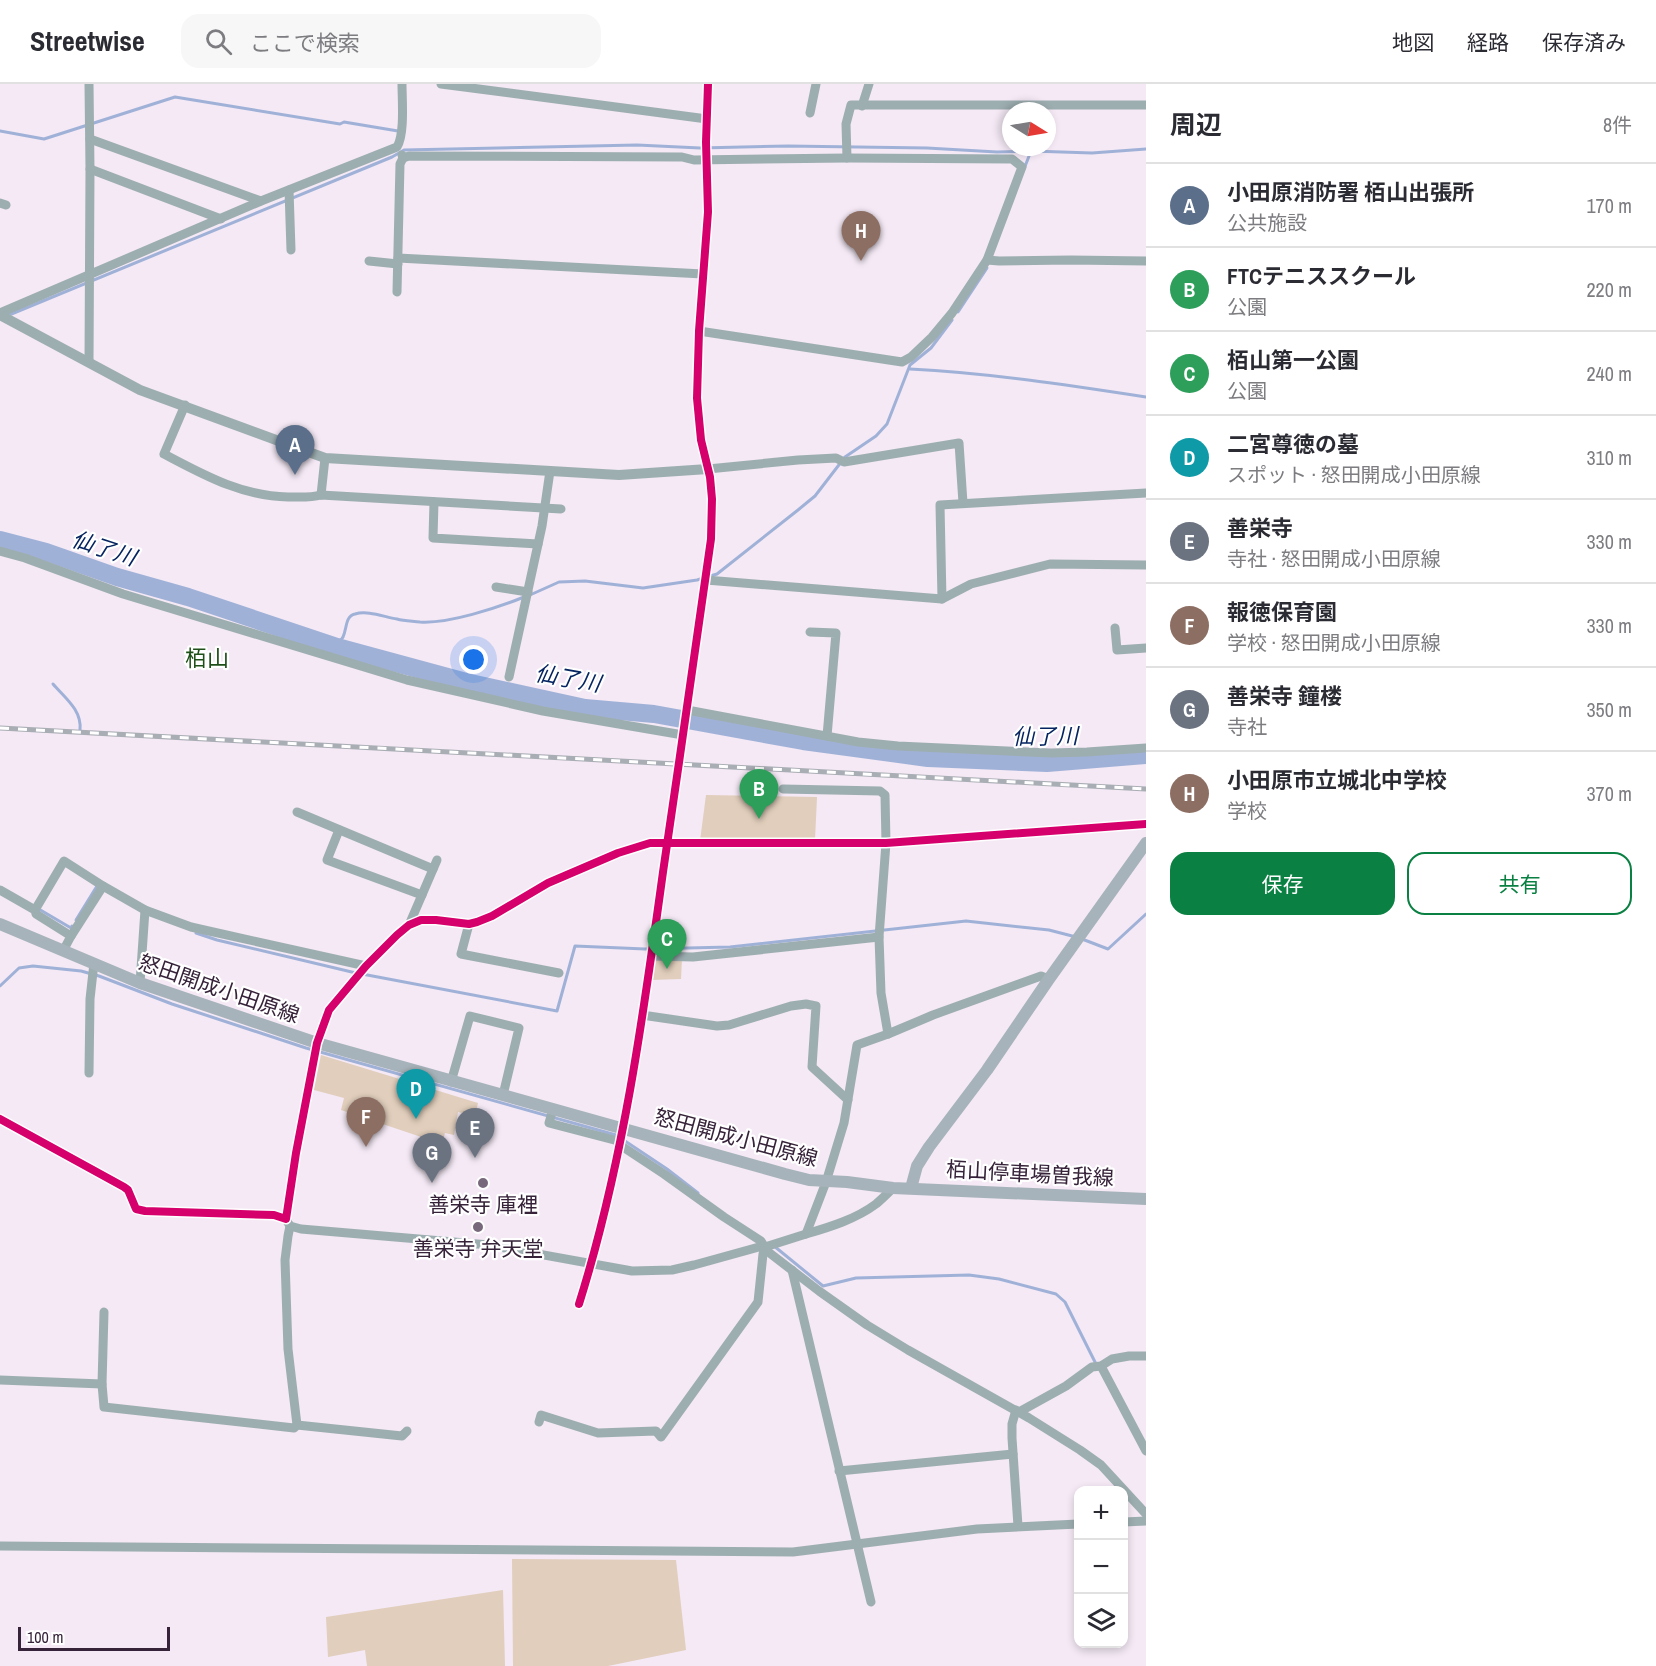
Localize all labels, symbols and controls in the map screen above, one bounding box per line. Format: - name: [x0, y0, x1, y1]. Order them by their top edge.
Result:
- search box: [181, 14, 601, 68]
- text: Streetwise: [30, 22, 145, 60]
- icon: search: [202, 25, 235, 58]
- text: ここで検索: [250, 28, 360, 58]
- text: 地図: [1392, 28, 1434, 57]
- text: 経路: [1467, 28, 1509, 57]
- text: 保存済み: [1542, 28, 1626, 57]
- north arrow: [1002, 102, 1056, 156]
- text: 周辺: [1170, 107, 1222, 142]
- text: 8件: [1603, 111, 1632, 138]
- text: 小田原消防署 栢山出張所: [1227, 177, 1474, 207]
- text: A: [1184, 192, 1195, 219]
- text: 170 m: [1586, 192, 1632, 219]
- text: 公共施設: [1227, 209, 1307, 236]
- pin: H: [842, 212, 880, 261]
- text: FTCテニススクール: [1227, 261, 1416, 291]
- text: B: [1184, 276, 1195, 303]
- text: 220 m: [1586, 276, 1632, 303]
- text: 公園: [1227, 293, 1267, 320]
- text: 栢山第一公園: [1227, 345, 1359, 375]
- text: C: [1184, 360, 1195, 387]
- text: 240 m: [1586, 360, 1632, 387]
- text: 公園: [1227, 377, 1267, 404]
- pin: A: [276, 426, 314, 475]
- text: 二宮尊徳の墓: [1227, 429, 1359, 459]
- text: D: [1184, 444, 1195, 471]
- text: 310 m: [1586, 444, 1632, 471]
- text: スポット · 怒田開成小田原線: [1227, 461, 1481, 488]
- text: 善栄寺: [1227, 513, 1293, 543]
- water label: 仙了川: [68, 524, 142, 573]
- text: E: [1184, 528, 1195, 555]
- text: 330 m: [1586, 528, 1632, 555]
- text: 寺社 · 怒田開成小田原線: [1227, 545, 1441, 572]
- text: 報徳保育園: [1227, 597, 1337, 627]
- text: F: [1184, 612, 1195, 639]
- text: 330 m: [1586, 612, 1632, 639]
- text: 学校 · 怒田開成小田原線: [1227, 629, 1441, 656]
- district label: 栢山: [185, 643, 229, 673]
- your location: [459, 645, 488, 674]
- water label: 仙了川: [533, 657, 605, 699]
- text: 善栄寺 鐘楼: [1227, 681, 1342, 711]
- text: G: [1183, 696, 1196, 723]
- text: 350 m: [1586, 696, 1632, 723]
- text: 寺社: [1227, 713, 1267, 740]
- water label: 仙了川: [1012, 720, 1080, 752]
- text: 小田原市立城北中学校: [1227, 765, 1447, 795]
- pin: B: [740, 770, 778, 819]
- text: H: [1184, 780, 1195, 807]
- text: 370 m: [1586, 780, 1632, 807]
- text: 学校: [1227, 797, 1267, 824]
- button: 保存: [1170, 852, 1395, 915]
- button: 共有: [1407, 852, 1632, 915]
- pin: C: [648, 920, 686, 969]
- street label: 怒田開成小田原線: [135, 947, 303, 1030]
- pin: D: [396, 1070, 436, 1119]
- pin: F: [346, 1098, 386, 1147]
- street label: 怒田開成小田原線: [651, 1102, 821, 1173]
- pin: E: [456, 1108, 494, 1158]
- pin: G: [412, 1134, 452, 1183]
- street label: 栢山停車場曽我線: [945, 1155, 1115, 1192]
- marker: 善栄寺 庫裡: [476, 1176, 490, 1190]
- place label: 善栄寺 庫裡: [428, 1190, 538, 1219]
- marker: 善栄寺 弁天堂: [471, 1220, 485, 1234]
- place label: 善栄寺 弁天堂: [413, 1234, 543, 1263]
- map controls: [1074, 1486, 1128, 1648]
- button: +: [1074, 1486, 1128, 1540]
- button: −: [1074, 1540, 1128, 1594]
- button: layers: [1074, 1594, 1128, 1648]
- scale bar: [18, 1624, 170, 1652]
- text: 100 m: [27, 1626, 63, 1648]

